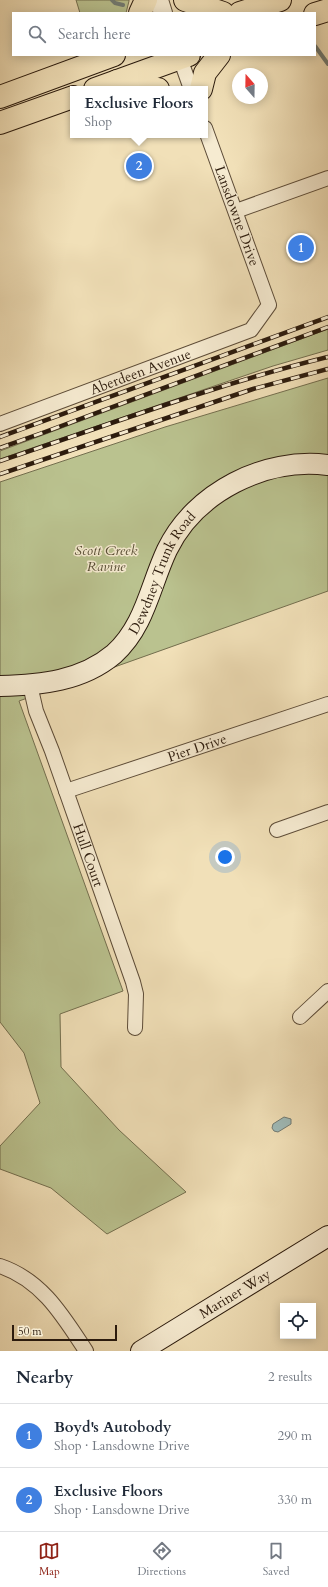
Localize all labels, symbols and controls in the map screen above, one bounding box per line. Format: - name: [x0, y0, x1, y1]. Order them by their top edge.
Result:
- search box: [12, 12, 316, 56]
- icon: search: [26, 23, 48, 45]
- text: Search here: [58, 24, 131, 44]
- north arrow: [232, 68, 268, 104]
- popup: [70, 86, 208, 138]
- text: Exclusive Floors: [85, 93, 193, 113]
- text: Shop: [85, 113, 112, 131]
- pin: 2: [126, 151, 152, 181]
- street label: Lansdowne Drive: [210, 163, 264, 269]
- pin: 1: [288, 233, 314, 263]
- street label: Aberdeen Avenue: [87, 344, 194, 399]
- street label: Dewdney Trunk Road: [124, 507, 200, 638]
- park label: Scott Creek Ravine: [75, 541, 137, 576]
- street label: Pier Drive: [165, 729, 229, 766]
- street label: Hull Court: [69, 821, 109, 890]
- your location: [215, 847, 235, 867]
- street label: Mariner Way: [195, 1264, 274, 1323]
- map controls: [280, 1303, 316, 1339]
- button: locate: [280, 1303, 316, 1339]
- scale bar: [12, 1323, 117, 1342]
- text: 50 m: [18, 1324, 42, 1339]
- text: Nearby: [16, 1366, 73, 1389]
- text: 2 results: [268, 1368, 312, 1386]
- text: Boyd's Autobody: [54, 1417, 172, 1437]
- text: 1: [26, 1427, 32, 1445]
- text: 290 m: [278, 1427, 312, 1445]
- text: Shop · Lansdowne Drive: [54, 1437, 190, 1455]
- text: Exclusive Floors: [54, 1481, 163, 1501]
- text: 2: [26, 1491, 32, 1509]
- text: 330 m: [278, 1491, 312, 1509]
- text: Shop · Lansdowne Drive: [54, 1501, 190, 1519]
- tab: Map: [38, 1540, 60, 1579]
- tab: Directions: [137, 1540, 186, 1579]
- tab: Saved: [263, 1540, 290, 1579]

